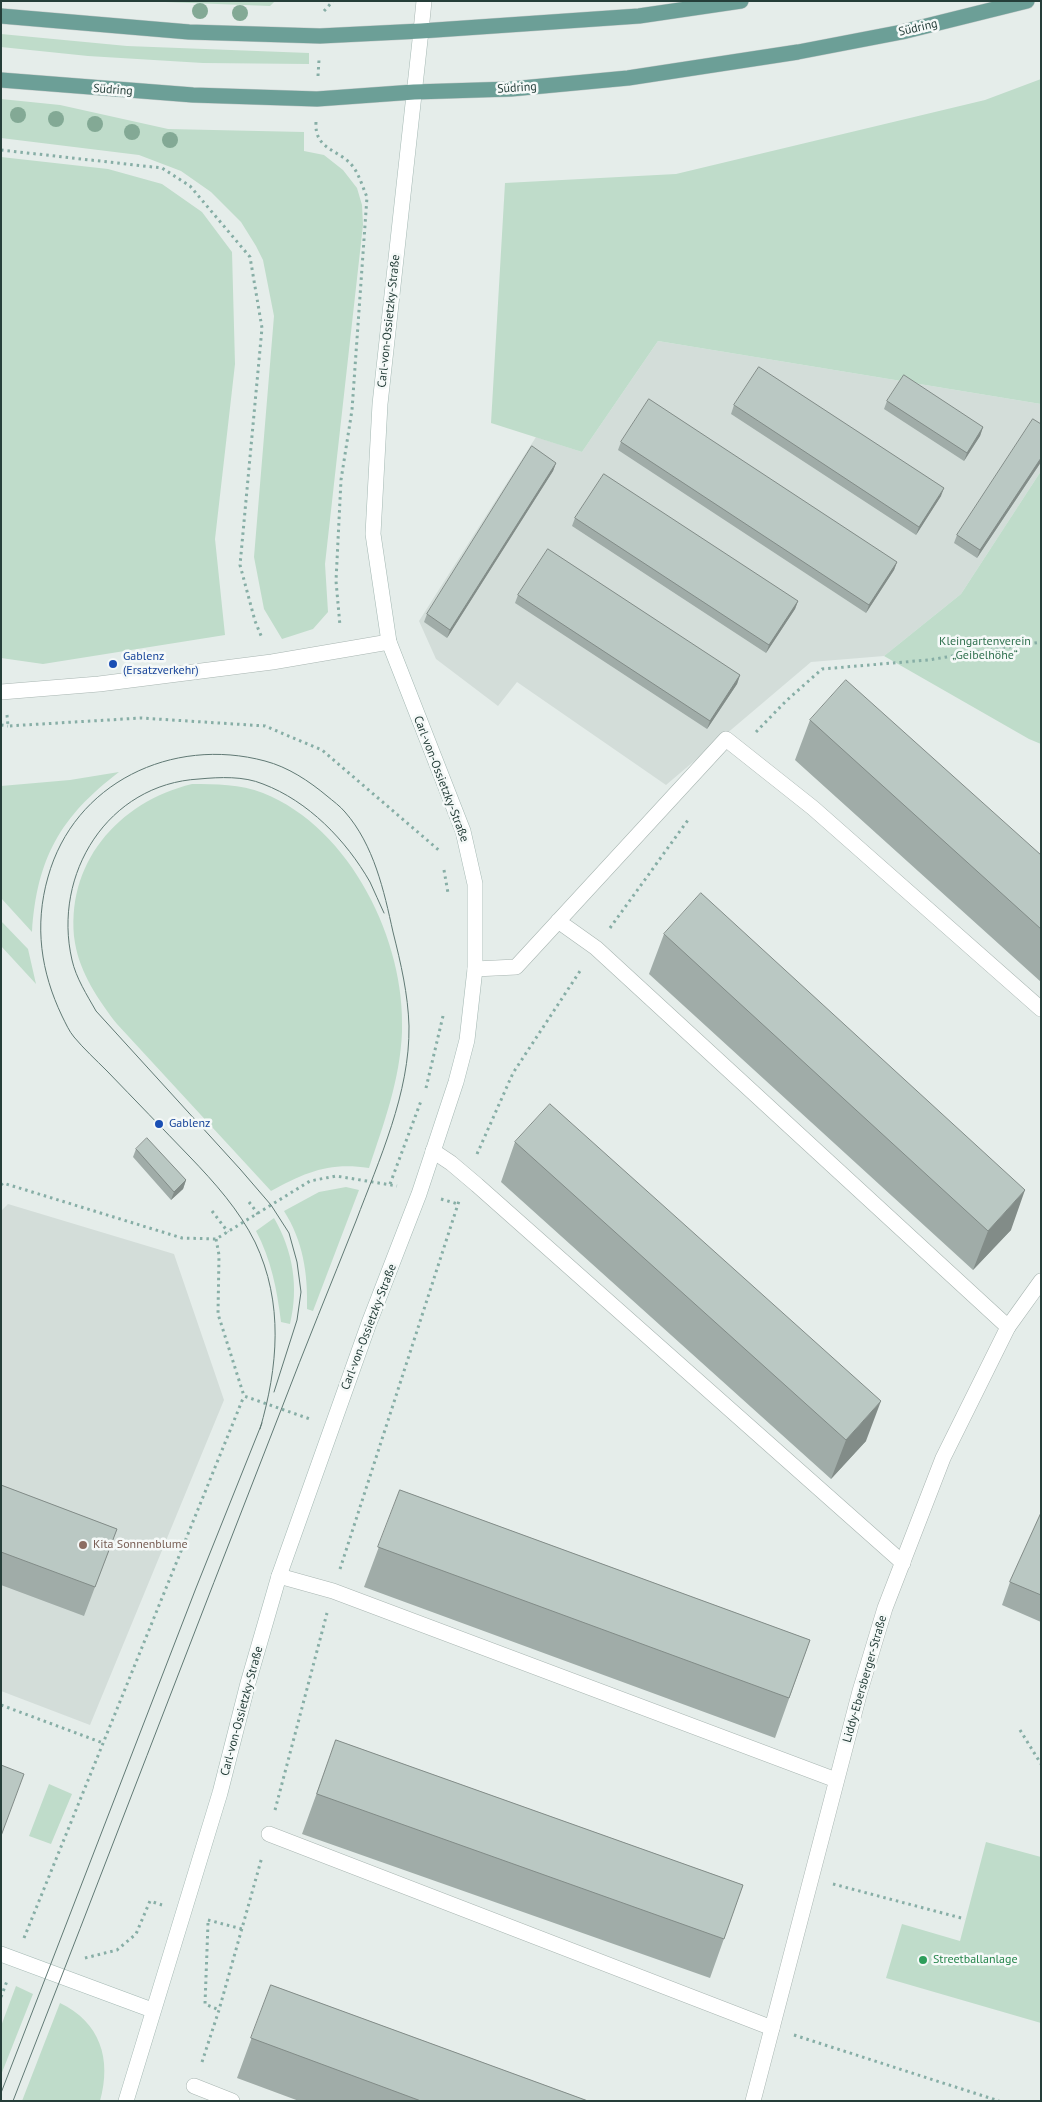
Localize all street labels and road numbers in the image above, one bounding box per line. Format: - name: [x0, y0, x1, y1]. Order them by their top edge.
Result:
- street label: Südring: [897, 17, 939, 39]
- street label: Südring: [497, 79, 537, 97]
- street label: Südring: [93, 81, 133, 99]
- street label: Carl-von-Ossietzky-Straße: [375, 254, 403, 388]
- street label: Carl-von-Ossietzky-Straße: [410, 714, 472, 844]
- street label: Carl-von-Ossietzky-Straße: [338, 1262, 400, 1392]
- street label: Liddy-Ebersberger-Straße: [840, 1614, 890, 1744]
- street label: Carl-von-Ossietzky-Straße: [218, 1645, 266, 1777]

